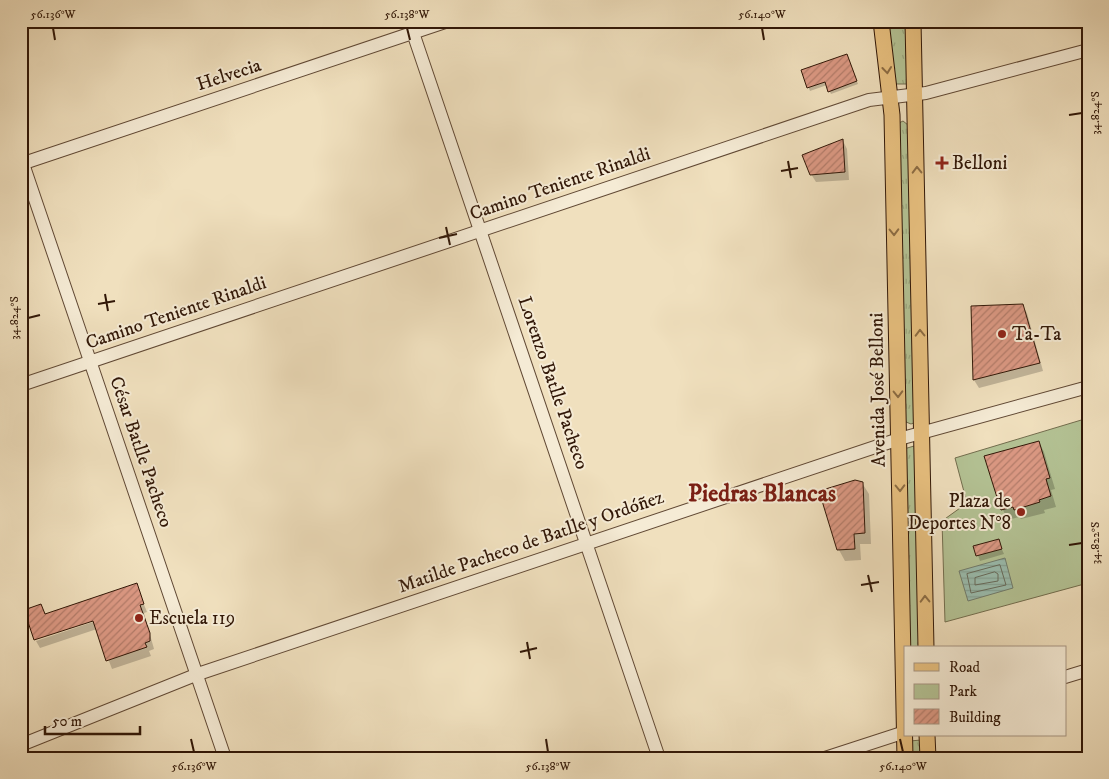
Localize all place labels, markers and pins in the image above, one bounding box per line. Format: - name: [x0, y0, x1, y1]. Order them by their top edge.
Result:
- place label: Belloni: [952, 152, 1007, 175]
- marker: Belloni: [936, 157, 948, 169]
- place label: Ta-Ta: [1012, 323, 1061, 346]
- marker: Ta-Ta: [996, 328, 1008, 340]
- place label: Plaza de Deportes N°8: [908, 490, 1011, 535]
- marker: Plaza de Deportes N°8: [1015, 506, 1027, 518]
- place label: Escuela 119: [149, 607, 235, 630]
- marker: Escuela 119: [133, 612, 145, 624]

